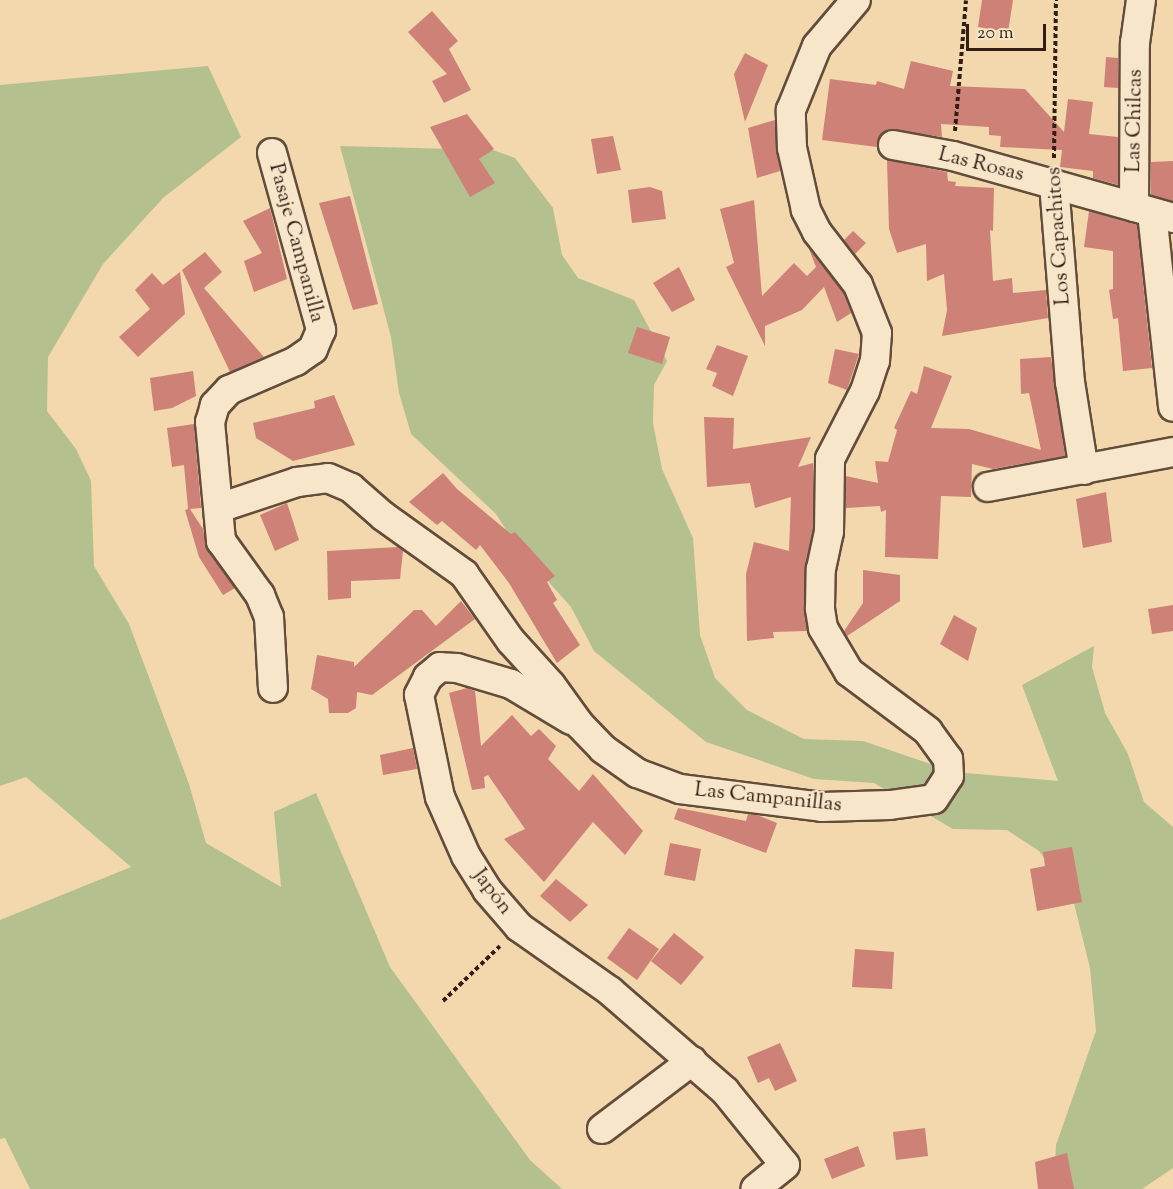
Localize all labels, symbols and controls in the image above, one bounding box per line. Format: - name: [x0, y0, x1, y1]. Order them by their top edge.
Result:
- scale bar: [969, 12, 1048, 50]
- text: 20 m: [977, 21, 1014, 47]
- street label: Las Chilcas: [1121, 69, 1149, 173]
- street label: Las Rosas: [936, 142, 1026, 188]
- street label: Pasaje Campanilla: [263, 161, 329, 325]
- street label: Los Capachitos: [1042, 166, 1076, 306]
- street label: Las Campanillas: [693, 778, 843, 818]
- street label: Japón: [467, 864, 517, 920]

